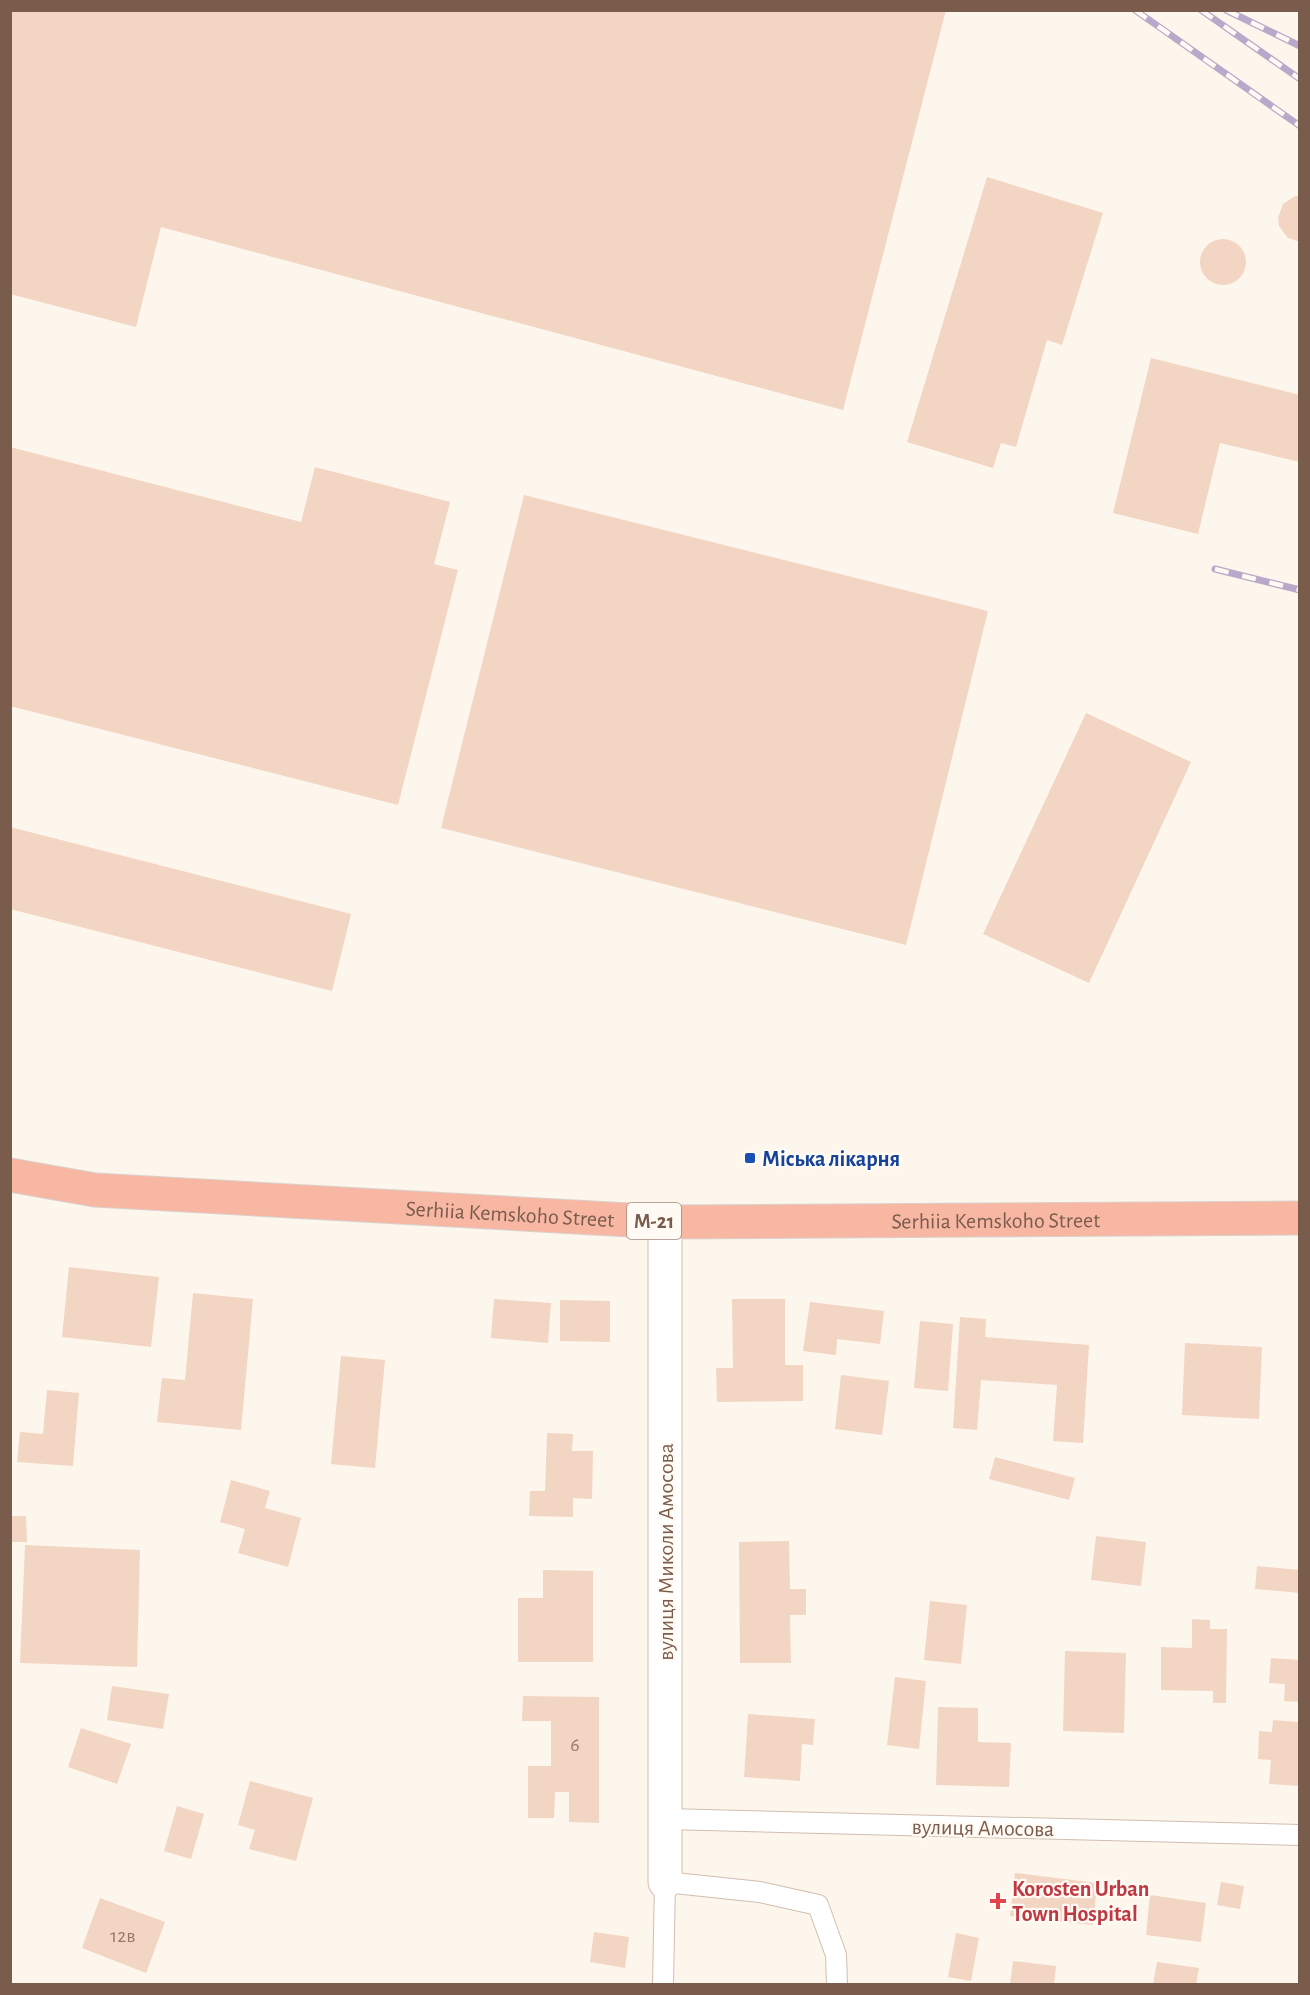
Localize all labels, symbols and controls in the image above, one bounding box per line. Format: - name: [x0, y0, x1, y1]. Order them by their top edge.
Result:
- place label: Міська лікарня: [762, 1148, 900, 1170]
- marker: Міська лікарня: [743, 1151, 757, 1165]
- street label: Serhiia Kemskoho Street: [405, 1197, 615, 1231]
- road number: М-21: [627, 1203, 681, 1239]
- street label: Serhiia Kemskoho Street: [891, 1209, 1100, 1233]
- street label: вулиця Миколи Амосова: [655, 1443, 677, 1661]
- house number: 6: [570, 1735, 580, 1755]
- street label: вулиця Амосова: [911, 1816, 1054, 1840]
- place label: Korosten Urban Town Hospital: [1012, 1878, 1149, 1925]
- marker: Korosten Urban Town Hospital: [989, 1892, 1007, 1910]
- house number: 12в: [110, 1926, 136, 1946]

